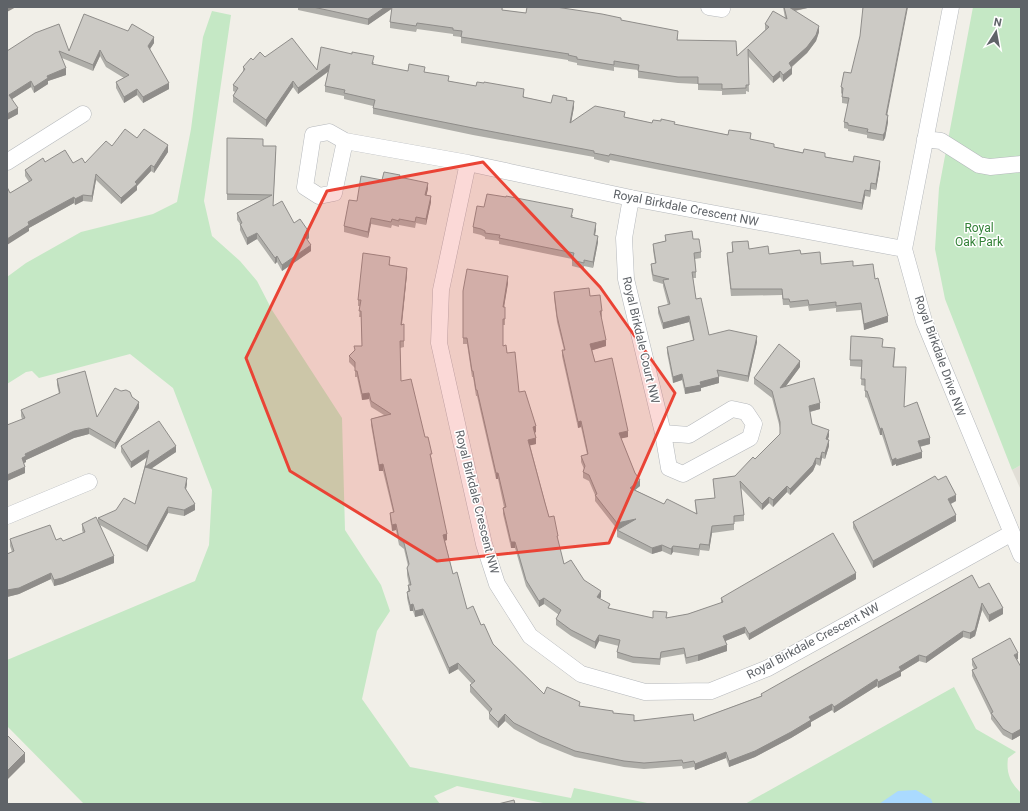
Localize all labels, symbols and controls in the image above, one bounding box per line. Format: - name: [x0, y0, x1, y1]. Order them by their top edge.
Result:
- north arrow: [976, 12, 1016, 52]
- text: N: [993, 16, 1003, 30]
- street label: Royal Birkdale Crescent NW: [612, 187, 760, 229]
- park label: Royal Oak Park: [955, 221, 1004, 249]
- street label: Royal Birkdale Court NW: [620, 275, 663, 405]
- street label: Royal Birkdale Drive NW: [912, 294, 968, 419]
- street label: Royal Birkdale Crescent NW: [452, 429, 502, 576]
- street label: Royal Birkdale Crescent NW: [744, 600, 882, 682]

